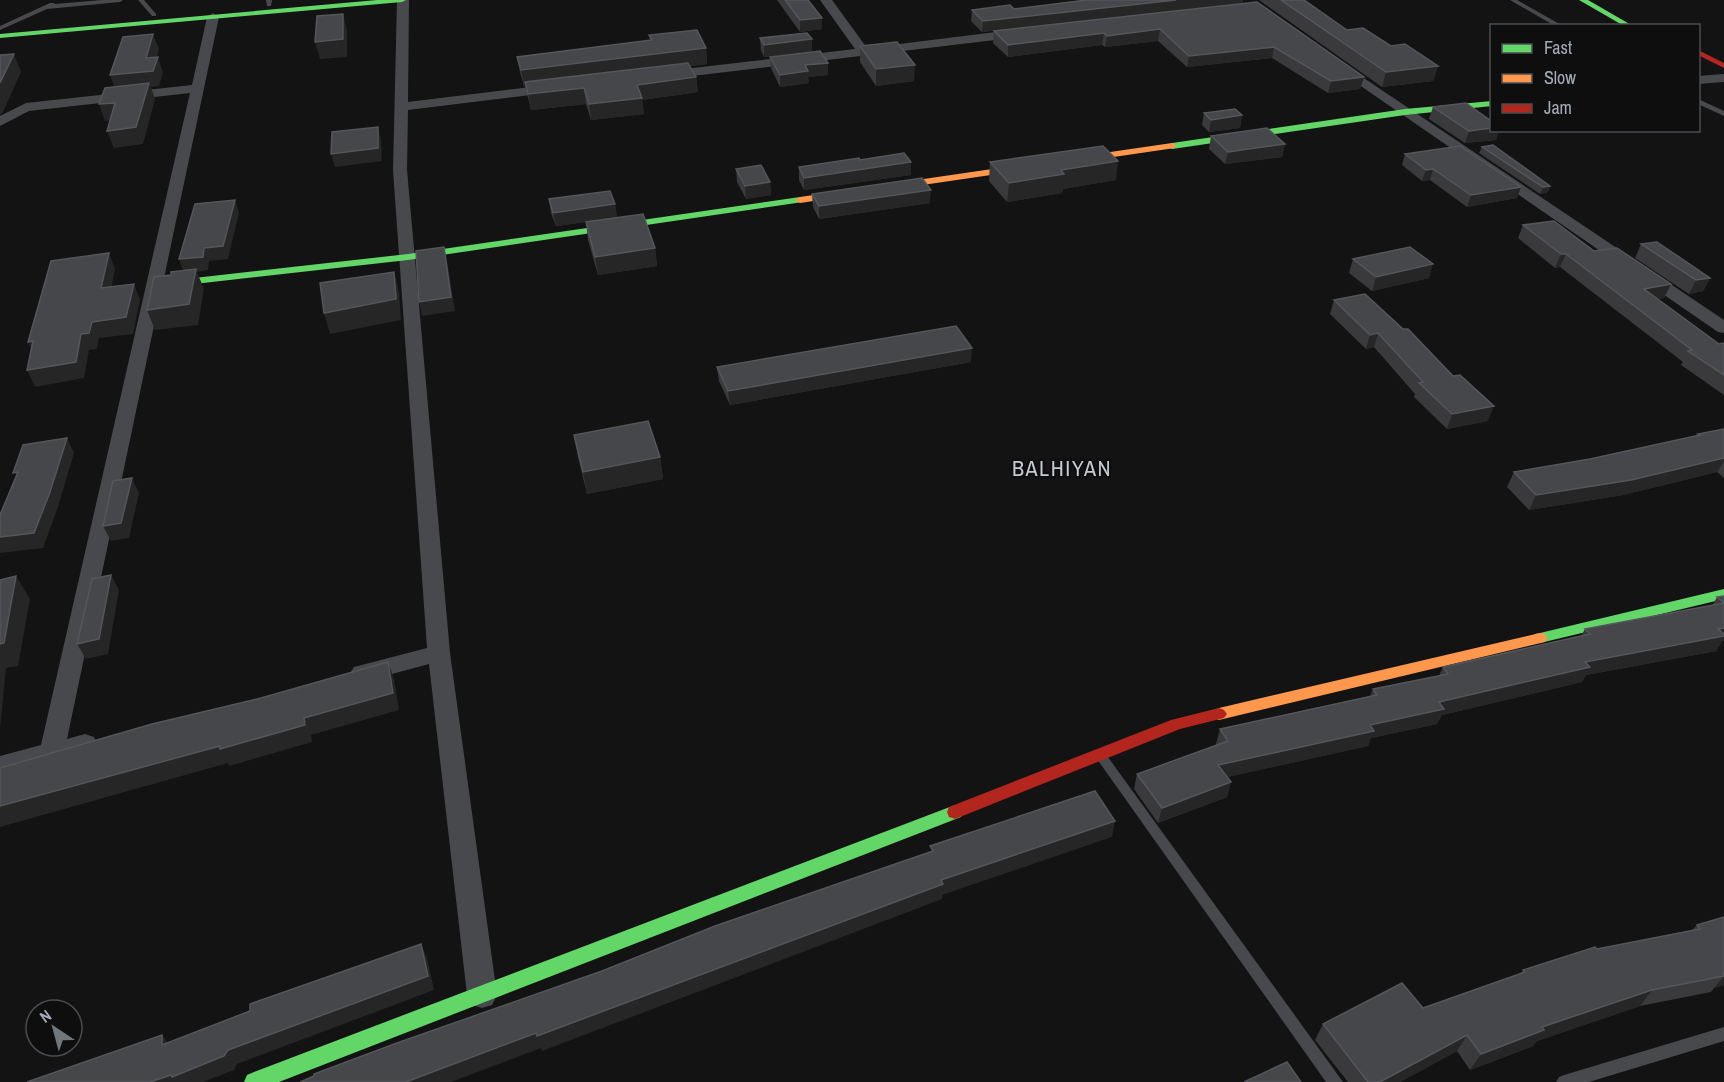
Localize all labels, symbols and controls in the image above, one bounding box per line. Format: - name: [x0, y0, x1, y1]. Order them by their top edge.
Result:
- legend: [1490, 24, 1700, 132]
- text: Fast: [1544, 35, 1572, 60]
- text: Slow: [1544, 65, 1576, 90]
- text: Jam: [1544, 95, 1572, 120]
- district label: BALHIYAN: [1012, 453, 1112, 483]
- north arrow: [24, 998, 84, 1058]
- text: N: [35, 1004, 55, 1028]

